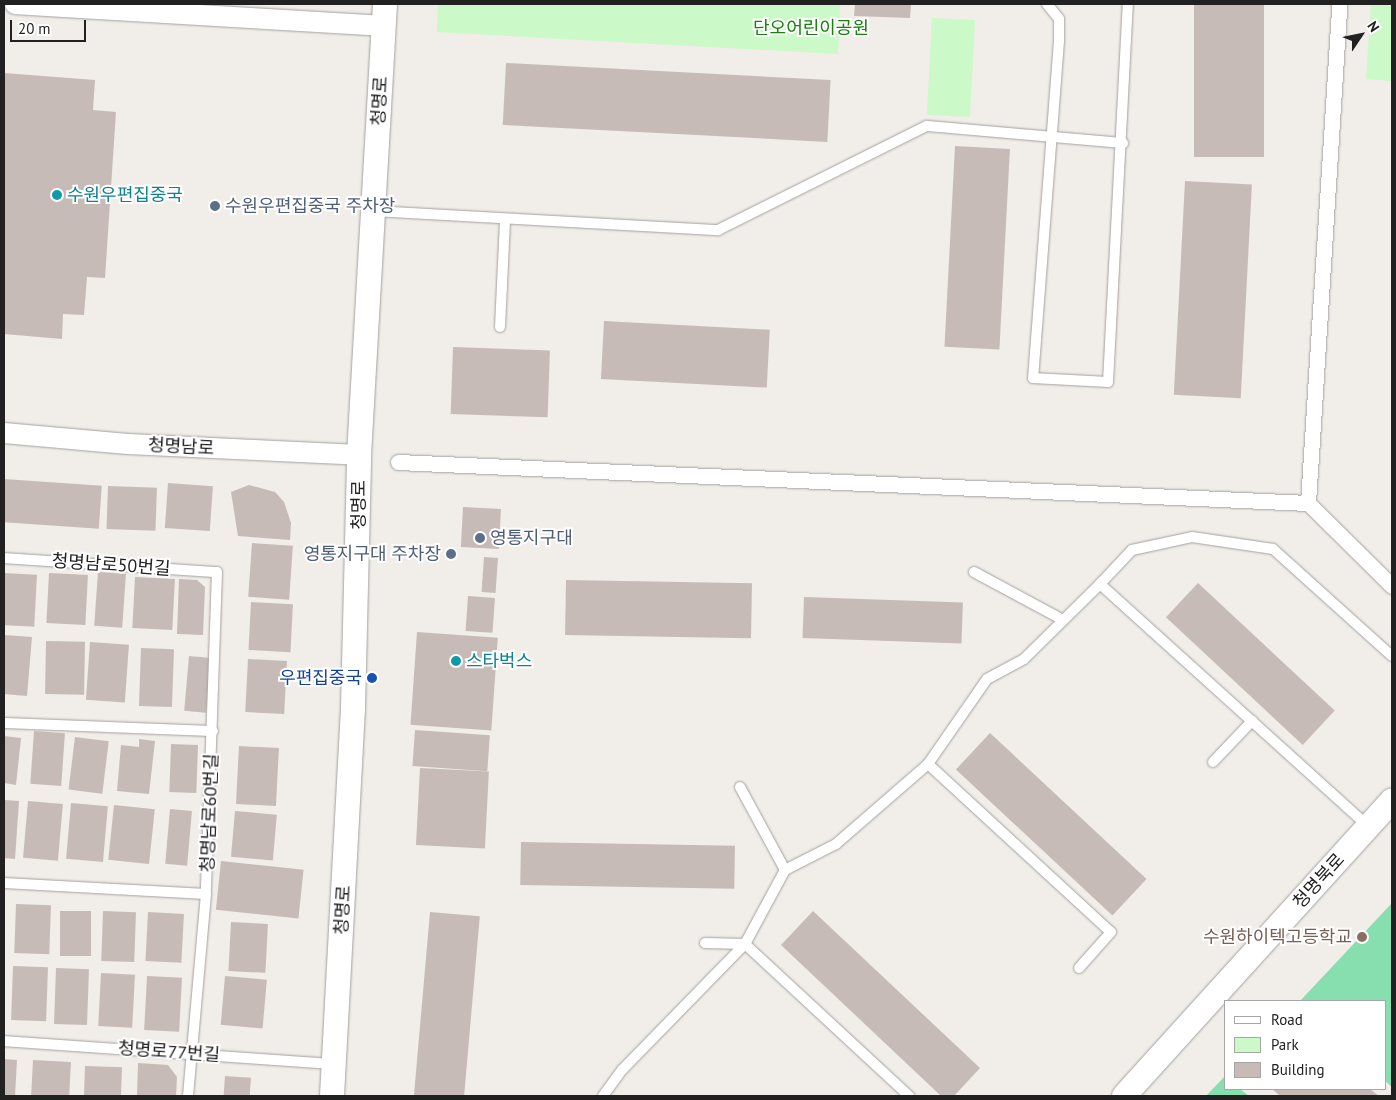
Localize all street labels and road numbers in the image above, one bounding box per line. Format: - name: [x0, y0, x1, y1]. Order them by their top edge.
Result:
- street label: 청명로: [368, 76, 392, 126]
- street label: 청명남로: [147, 434, 215, 460]
- street label: 청명로: [348, 480, 370, 530]
- street label: 청명남로50번길: [51, 550, 171, 580]
- street label: 청명남로60번길: [197, 753, 223, 873]
- street label: 청명북로: [1289, 849, 1349, 913]
- street label: 청명로: [331, 885, 355, 935]
- street label: 청명로77번길: [117, 1038, 221, 1066]

